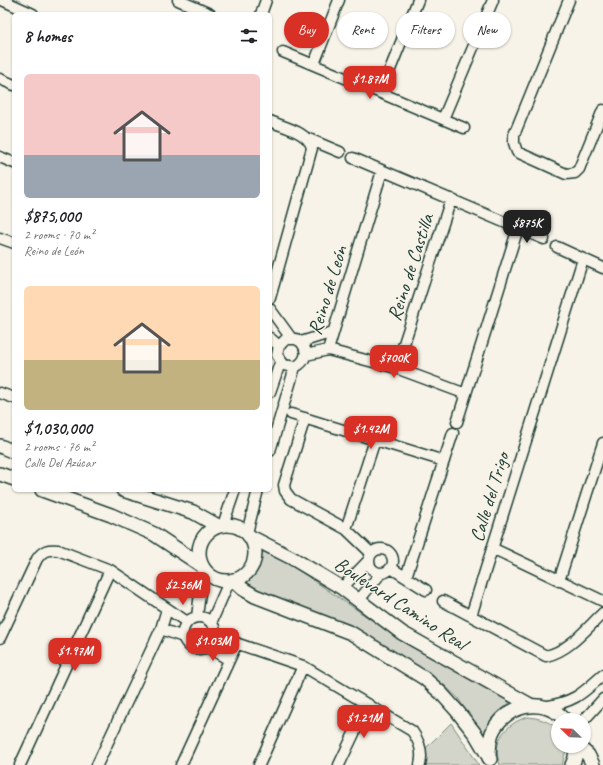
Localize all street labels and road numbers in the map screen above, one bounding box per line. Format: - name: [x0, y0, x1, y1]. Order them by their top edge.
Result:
- street label: Reino de Castilla: [381, 209, 440, 324]
- street label: Reino de León: [302, 242, 353, 338]
- street label: Calle del Trigo: [464, 448, 515, 545]
- street label: Boulevard Camino Real: [330, 551, 475, 658]

